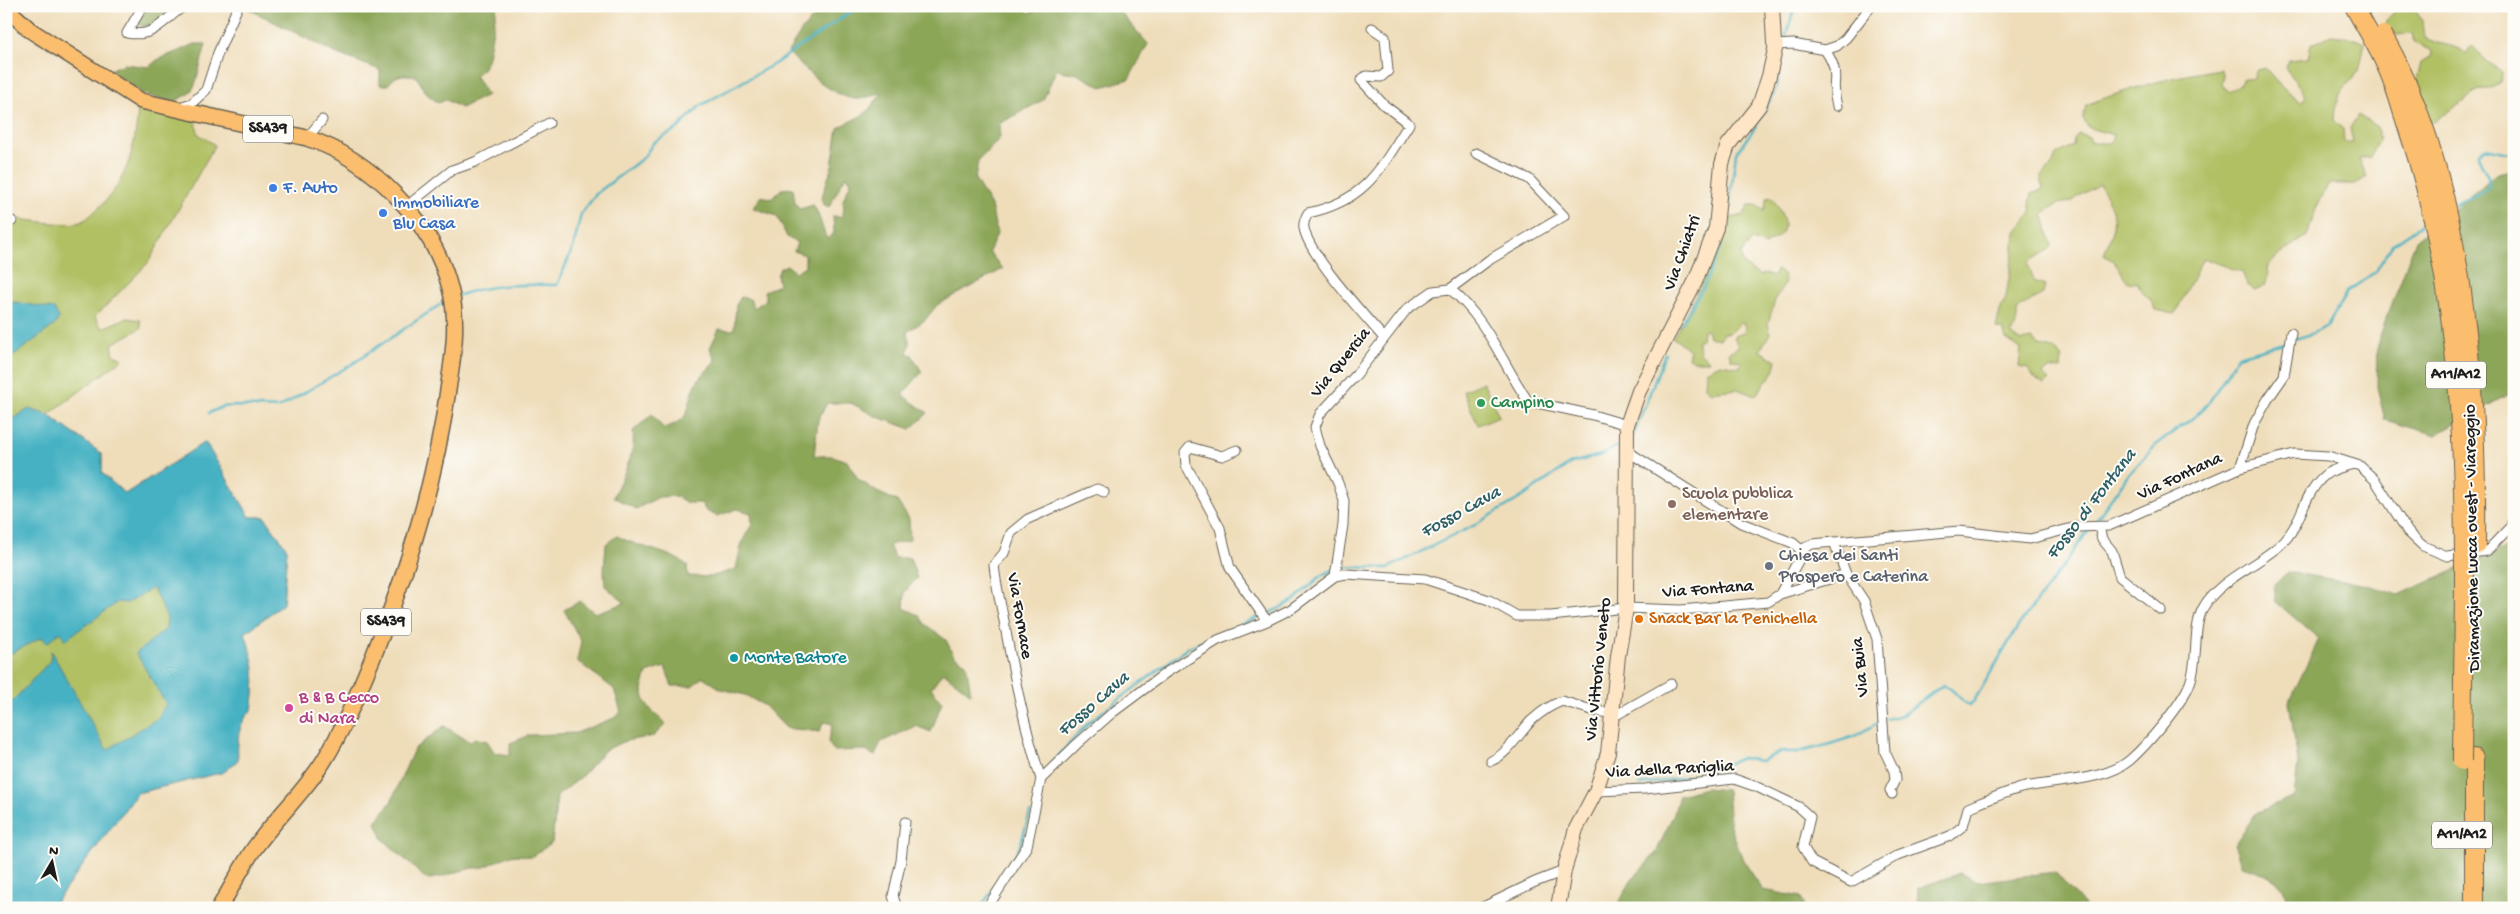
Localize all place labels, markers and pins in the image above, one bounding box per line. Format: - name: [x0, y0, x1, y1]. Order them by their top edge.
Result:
- place label: F. Auto: [282, 178, 338, 199]
- marker: F. Auto: [267, 182, 279, 194]
- place label: Immobiliare Blu Casa: [392, 193, 480, 235]
- marker: Immobiliare Blu Casa: [377, 207, 389, 219]
- place label: Campino: [1491, 393, 1554, 414]
- marker: Campino: [1475, 397, 1487, 409]
- place label: Scuola pubblica elementare: [1682, 484, 1794, 526]
- marker: Scuola pubblica elementare: [1666, 498, 1678, 510]
- place label: Chiesa dei Santi Prospero e Caterina: [1778, 546, 1929, 588]
- marker: Chiesa dei Santi Prospero e Caterina: [1763, 560, 1775, 572]
- place label: Snack Bar la Penichella: [1649, 609, 1818, 630]
- marker: Snack Bar la Penichella: [1633, 613, 1645, 625]
- place label: Monte Batore: [744, 648, 848, 669]
- marker: Monte Batore: [728, 652, 740, 664]
- place label: B & B Cecco di Nara: [298, 688, 379, 730]
- marker: B & B Cecco di Nara: [283, 702, 295, 714]

